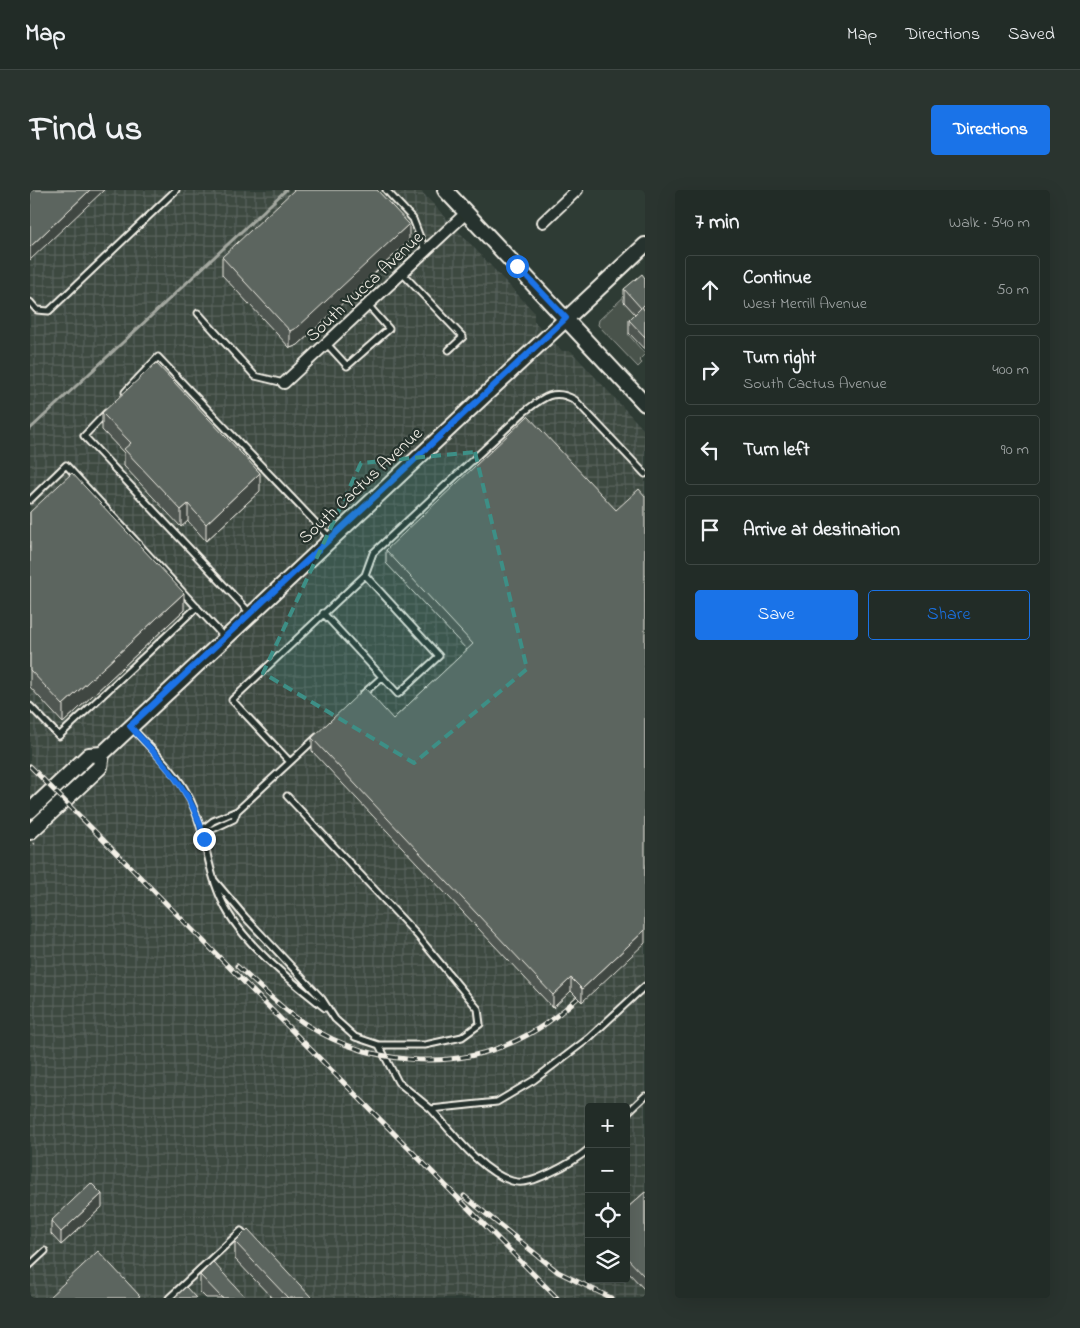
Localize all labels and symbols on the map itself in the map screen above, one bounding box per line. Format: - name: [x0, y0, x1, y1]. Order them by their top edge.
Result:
- street label: South Yucca Avenue: [301, 225, 431, 349]
- route start: [506, 255, 529, 278]
- street label: South Cactus Avenue: [293, 421, 430, 551]
- route end: [193, 828, 216, 851]

